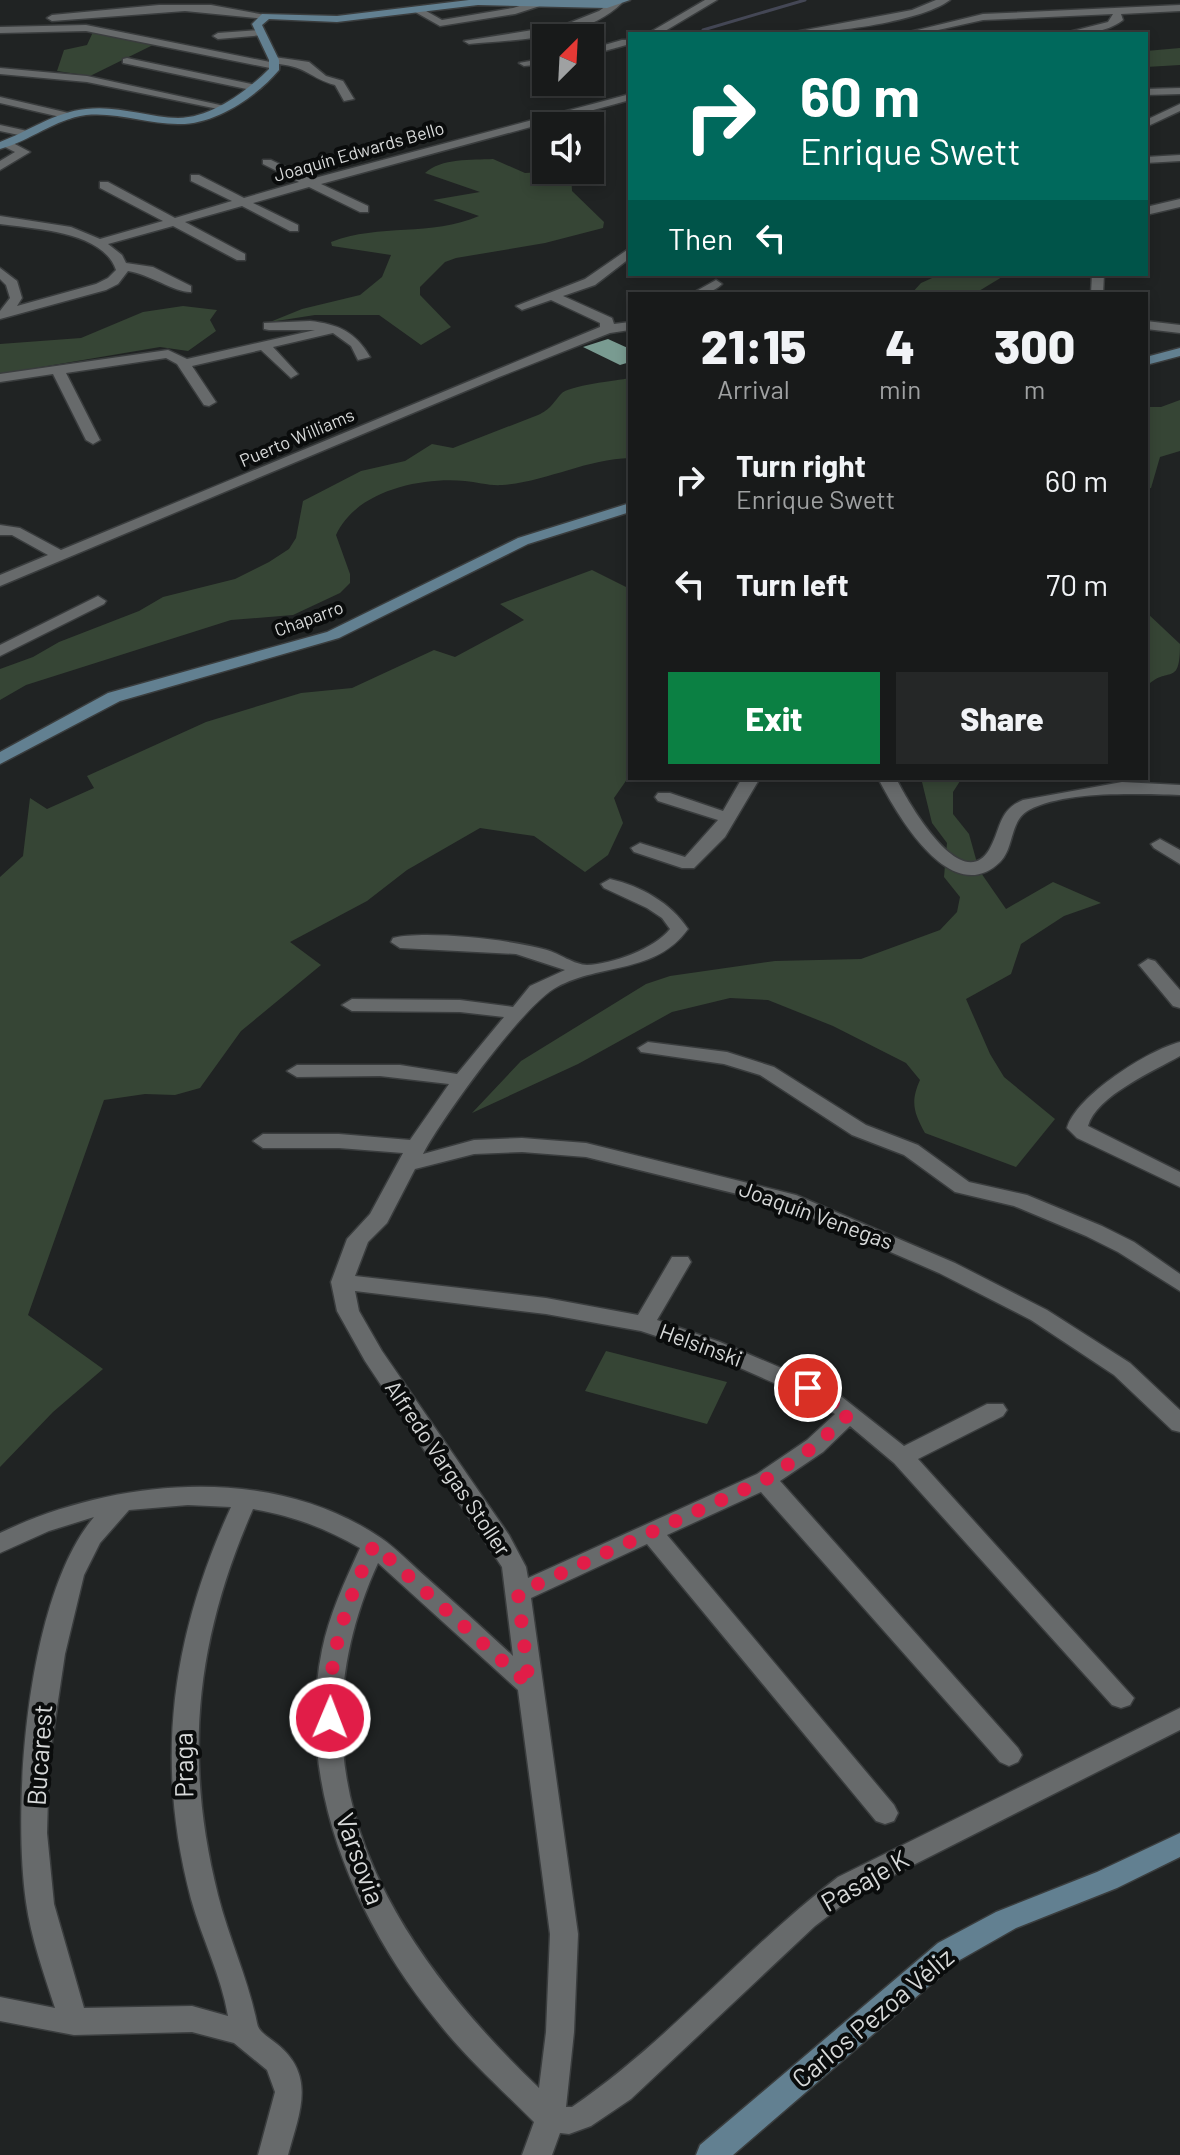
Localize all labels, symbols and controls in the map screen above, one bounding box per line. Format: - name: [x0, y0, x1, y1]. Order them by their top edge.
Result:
- north arrow: [532, 24, 604, 96]
- map controls: [532, 24, 604, 184]
- text: 60 m: [800, 61, 920, 128]
- icon: right: [668, 64, 772, 168]
- button: sound: [532, 112, 604, 184]
- street label: Joaquín Edwards Bello: [271, 116, 446, 186]
- text: Enrique Swett: [800, 129, 1021, 172]
- icon: left: [749, 216, 793, 260]
- text: Then: [668, 220, 733, 256]
- text: 21:15: [701, 316, 806, 374]
- text: 4: [885, 316, 915, 374]
- text: 300: [994, 316, 1075, 374]
- text: Arrival: [717, 373, 790, 404]
- text: min: [879, 373, 921, 404]
- text: m: [1024, 373, 1045, 404]
- street label: Puerto Williams: [236, 403, 357, 471]
- text: Turn right: [736, 447, 866, 483]
- icon: right: [668, 458, 712, 502]
- text: 60 m: [1045, 462, 1108, 498]
- text: Enrique Swett: [736, 483, 895, 514]
- icon: left: [668, 562, 712, 606]
- text: Turn left: [736, 566, 849, 602]
- text: 70 m: [1046, 566, 1108, 602]
- street label: Chaparro: [271, 595, 346, 641]
- button: Exit: [668, 672, 880, 764]
- button: Share: [896, 672, 1108, 764]
- street label: Joaquín Venegas: [736, 1174, 897, 1254]
- street label: Helsinski: [656, 1317, 746, 1371]
- pin: [774, 1354, 842, 1422]
- icon: arrive: [786, 1366, 830, 1410]
- street label: Alfredo Vargas Stoller: [381, 1375, 517, 1560]
- position arrow: [288, 1676, 372, 1760]
- street label: Bucarest: [19, 1703, 58, 1807]
- street label: Praga: [166, 1732, 199, 1798]
- street label: Varsovia: [331, 1808, 392, 1909]
- street label: Pasaje K: [815, 1842, 914, 1917]
- street label: Carlos Pezoa Véliz: [785, 1940, 959, 2093]

